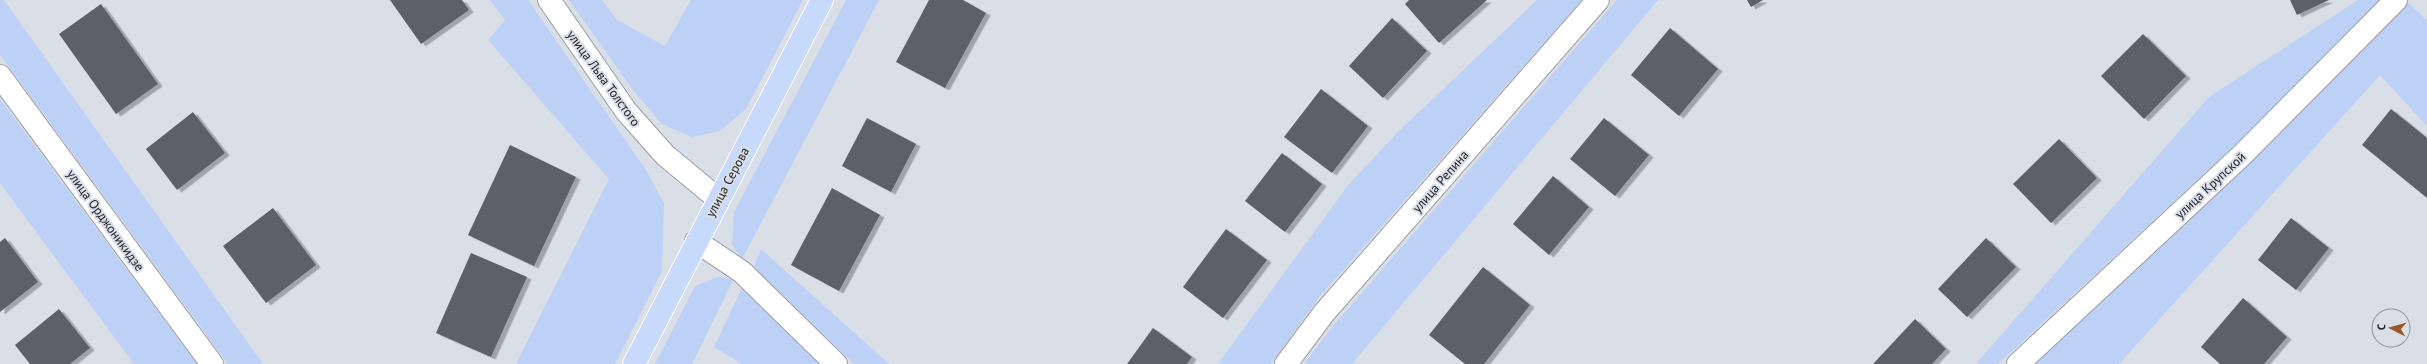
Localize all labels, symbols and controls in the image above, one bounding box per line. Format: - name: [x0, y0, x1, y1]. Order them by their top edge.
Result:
- street label: улица Льва Толстого: [563, 27, 644, 130]
- street label: улица Серова: [702, 144, 753, 220]
- street label: улица Репина: [1409, 147, 1472, 216]
- street label: улица Крупской: [2171, 148, 2249, 222]
- street label: улица Орджоникидзе: [63, 166, 148, 275]
- north arrow: [2371, 308, 2411, 348]
- text: С: [2374, 323, 2388, 331]

